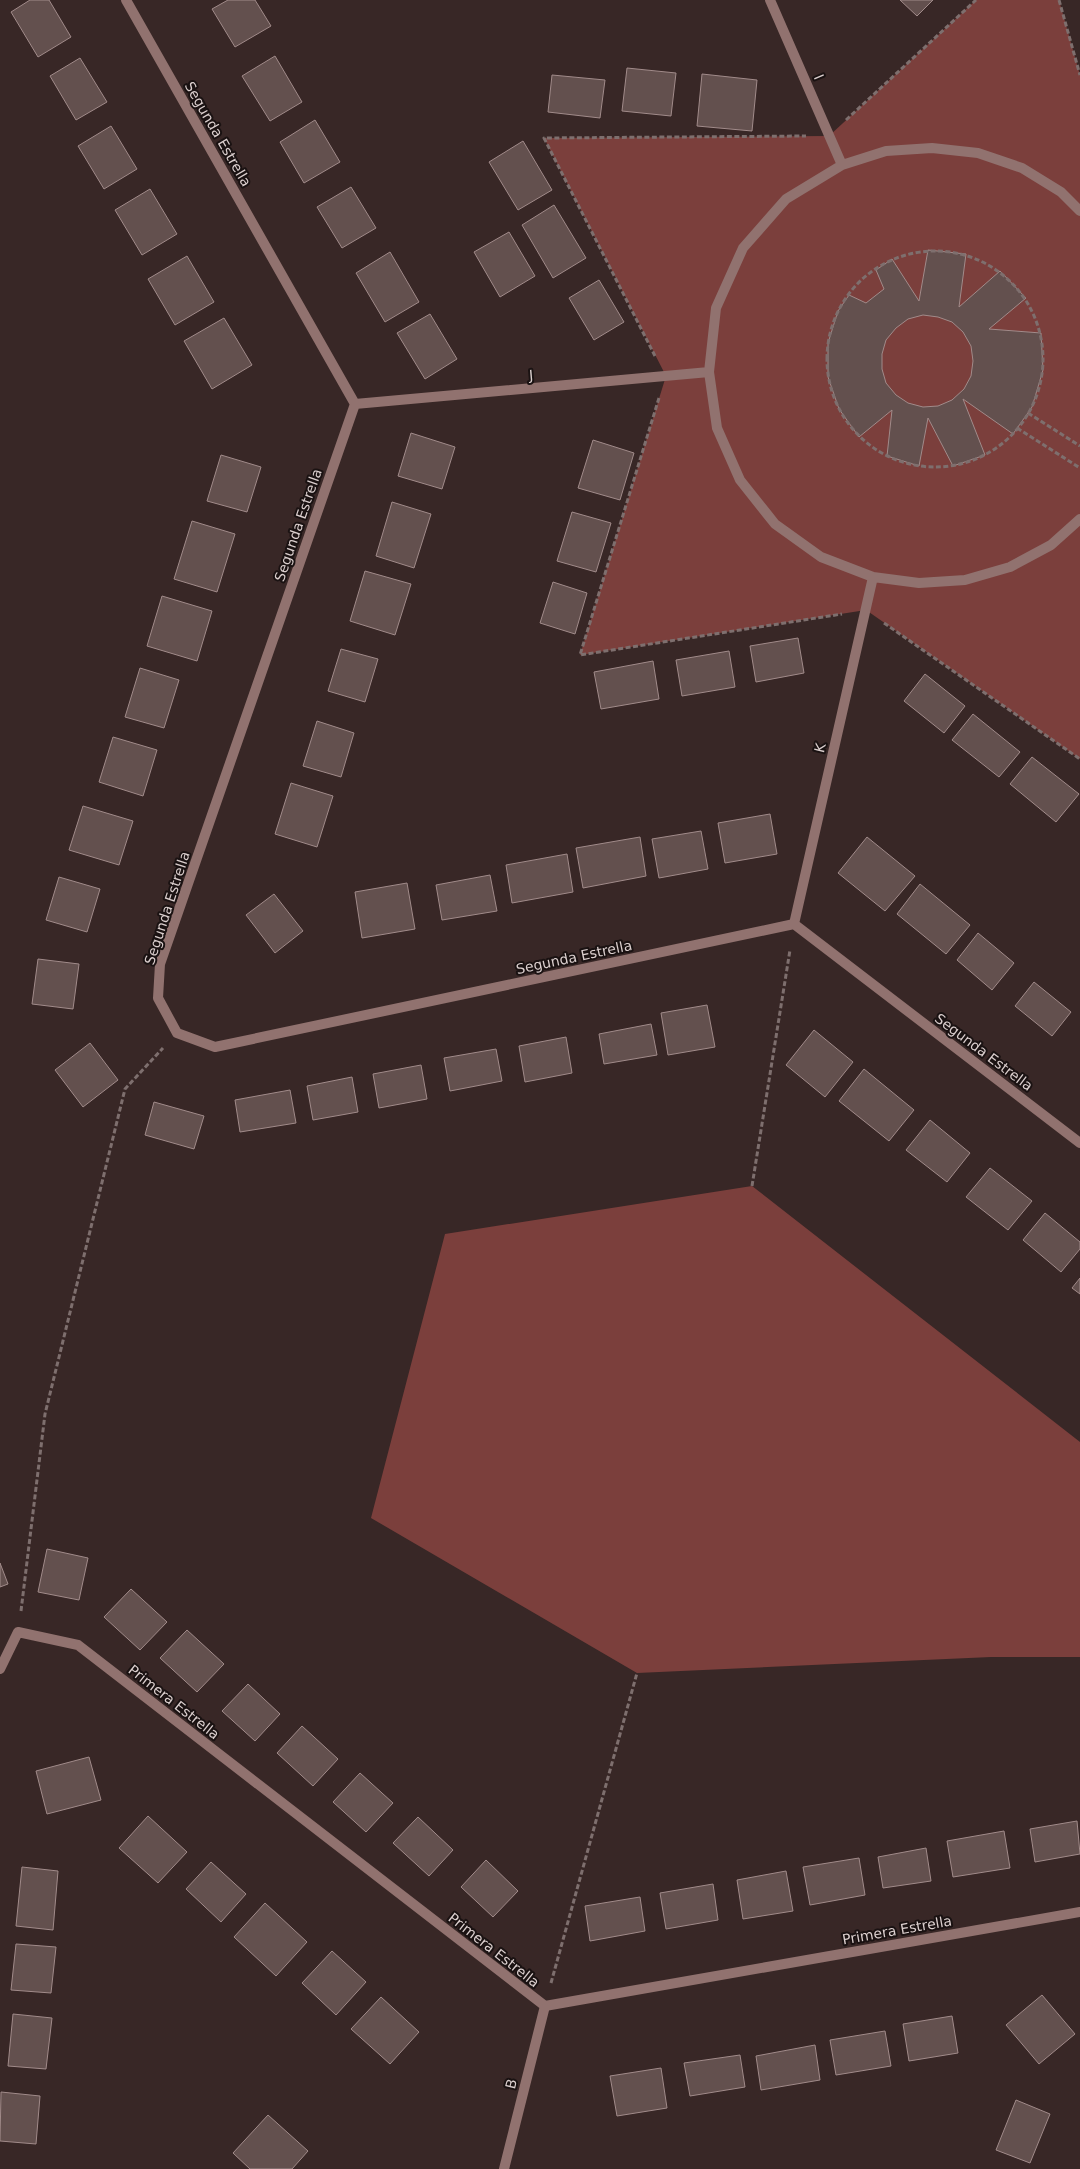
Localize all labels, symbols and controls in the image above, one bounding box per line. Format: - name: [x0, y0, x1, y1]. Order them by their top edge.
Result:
- street label: I: [811, 72, 827, 82]
- street label: Segunda Estrella: [182, 79, 254, 189]
- street label: J: [527, 367, 534, 383]
- street label: Segunda Estrella: [271, 467, 325, 583]
- street label: K: [811, 741, 829, 754]
- street label: Segunda Estrella: [141, 849, 193, 967]
- street label: Segunda Estrella: [515, 937, 633, 977]
- street label: Segunda Estrella: [932, 1010, 1036, 1094]
- street label: Primera Estrella: [125, 1662, 223, 1742]
- street label: Primera Estrella: [445, 1910, 543, 1990]
- street label: Primera Estrella: [841, 1912, 953, 1948]
- street label: B: [502, 2077, 520, 2091]

